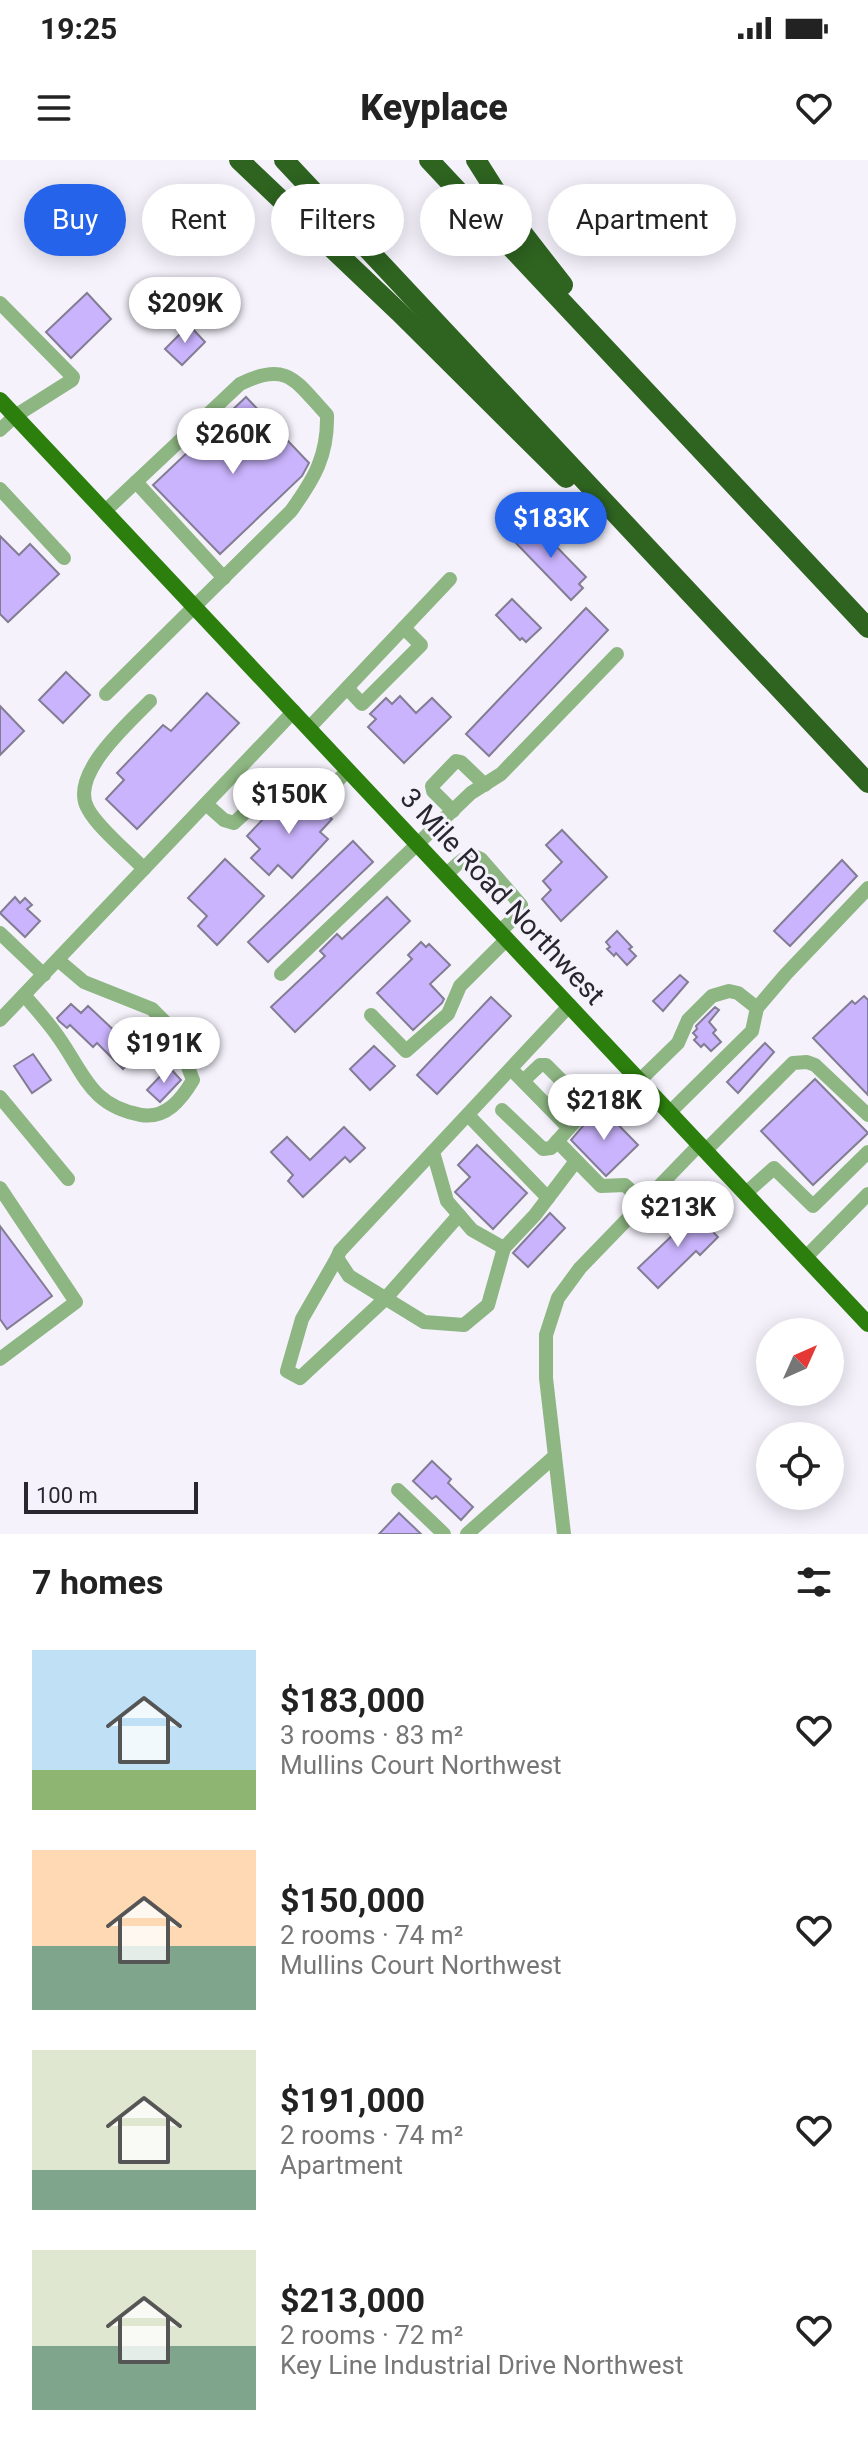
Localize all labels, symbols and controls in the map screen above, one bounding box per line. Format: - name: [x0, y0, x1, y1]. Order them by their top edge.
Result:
- text: 19:25: [40, 11, 117, 46]
- icon: menu: [32, 86, 76, 130]
- icon: heart: [792, 86, 836, 130]
- text: Keyplace: [360, 87, 508, 129]
- chip: Buy: [24, 184, 126, 256]
- chip: Rent: [142, 184, 255, 256]
- chip: Filters: [271, 184, 404, 256]
- chip: New: [420, 184, 532, 256]
- chip: Apartment: [548, 184, 736, 256]
- pin: $209K: [129, 277, 241, 345]
- text: $209K: [147, 288, 223, 318]
- pin: $260K: [177, 408, 289, 476]
- text: $260K: [195, 419, 271, 449]
- pin: $183K: [495, 492, 607, 560]
- text: $183K: [513, 503, 589, 533]
- pin: $150K: [233, 768, 345, 836]
- text: $150K: [251, 779, 327, 809]
- street label: 3 Mile Road Northwest: [394, 781, 612, 1011]
- pin: $191K: [108, 1017, 220, 1085]
- text: $191K: [126, 1028, 202, 1058]
- pin: $218K: [548, 1074, 660, 1142]
- text: $218K: [566, 1085, 642, 1115]
- pin: $213K: [622, 1181, 734, 1249]
- text: $213K: [640, 1192, 716, 1222]
- north arrow: [756, 1318, 844, 1406]
- map controls: [756, 1318, 844, 1510]
- button: locate: [756, 1422, 844, 1510]
- scale bar: [24, 1478, 198, 1514]
- text: 100 m: [36, 1483, 98, 1508]
- icon: filters: [792, 1560, 836, 1604]
- text: 7 homes: [32, 1562, 163, 1602]
- text: $183,000: [280, 1680, 425, 1720]
- icon: home: [96, 1682, 192, 1778]
- icon: heart: [792, 1708, 836, 1752]
- text: 3 rooms · 83 m²: [280, 1720, 463, 1750]
- text: Mullins Court Northwest: [280, 1750, 562, 1780]
- text: $150,000: [280, 1880, 425, 1920]
- icon: home: [96, 1882, 192, 1978]
- icon: heart: [792, 1908, 836, 1952]
- text: 2 rooms · 74 m²: [280, 1920, 463, 1950]
- text: Mullins Court Northwest: [280, 1950, 562, 1980]
- text: $191,000: [280, 2080, 425, 2120]
- icon: home: [96, 2082, 192, 2178]
- icon: heart: [792, 2108, 836, 2152]
- text: 2 rooms · 74 m²: [280, 2120, 463, 2150]
- text: Apartment: [280, 2150, 403, 2180]
- text: $213,000: [280, 2280, 425, 2320]
- icon: home: [96, 2282, 192, 2378]
- icon: heart: [792, 2308, 836, 2352]
- text: 2 rooms · 72 m²: [280, 2320, 463, 2350]
- text: Key Line Industrial Drive Northwest: [280, 2350, 683, 2380]

